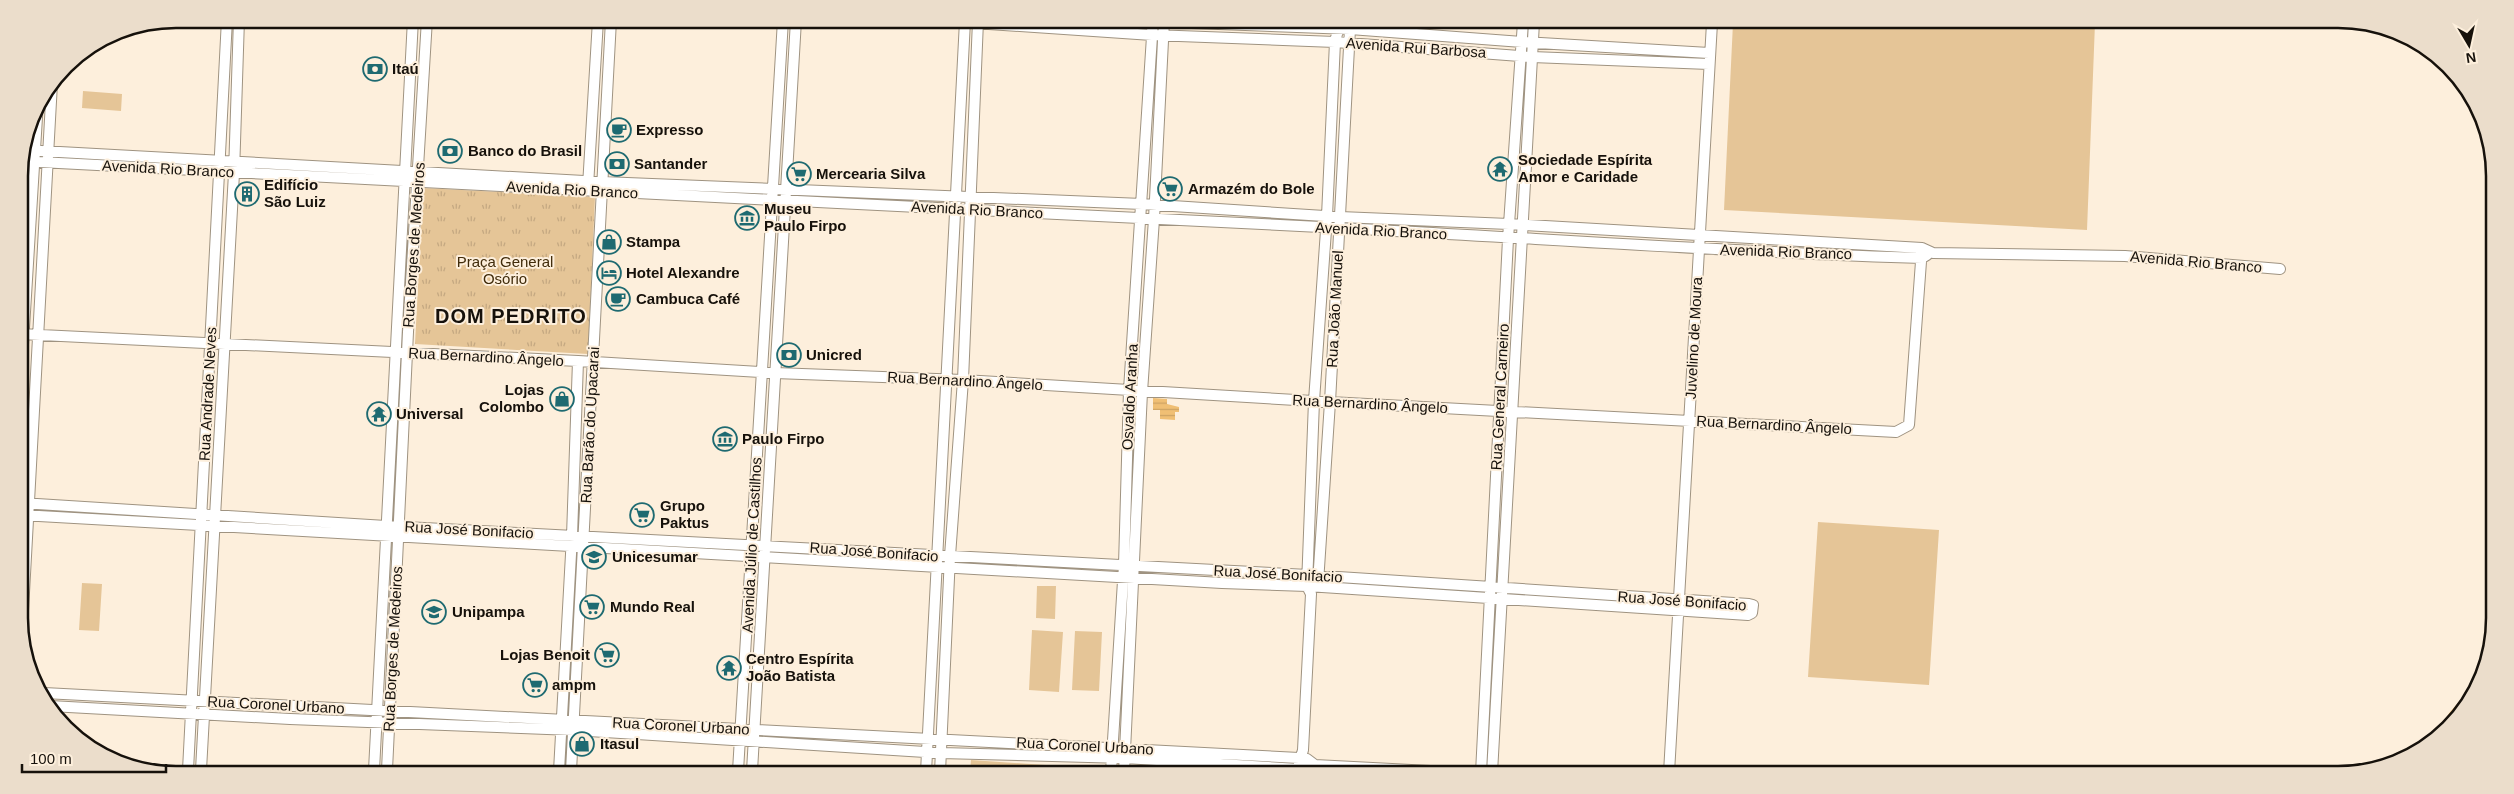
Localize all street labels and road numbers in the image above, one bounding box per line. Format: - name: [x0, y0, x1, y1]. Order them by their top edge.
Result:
- street label: Avenida Rui Barbosa: [1345, 34, 1487, 61]
- street label: Avenida Rio Branco: [102, 157, 235, 180]
- street label: Rua Borges de Medeiros: [399, 162, 428, 328]
- street label: Avenida Rio Branco: [506, 178, 639, 201]
- street label: Avenida Rio Branco: [911, 198, 1044, 221]
- street label: Avenida Rio Branco: [1315, 219, 1448, 242]
- street label: Avenida Rio Branco: [1720, 241, 1852, 262]
- street label: Avenida Rio Branco: [2129, 247, 2263, 276]
- street label: Rua João Manuel: [1323, 250, 1346, 368]
- street label: Juvelino de Moura: [1682, 276, 1705, 400]
- street label: Rua General Carneiro: [1487, 323, 1512, 471]
- street label: Rua Andrade Neves: [195, 326, 220, 461]
- street label: Osvaldo Aranha: [1118, 343, 1141, 451]
- street label: Rua Bernardino Ângelo: [408, 344, 564, 369]
- street label: Rua Barão do Upacarai: [577, 346, 602, 504]
- street label: Rua Bernardino Ângelo: [887, 368, 1043, 393]
- street label: Rua Bernardino Ângelo: [1292, 391, 1448, 416]
- street label: Rua Bernardino Ângelo: [1696, 412, 1852, 437]
- street label: Avenida Júlio de Castilhos: [738, 457, 765, 633]
- street label: Rua José Bonifacio: [404, 518, 534, 541]
- street label: Rua José Bonifacio: [809, 539, 939, 564]
- street label: Rua José Bonifacio: [1213, 562, 1343, 585]
- street label: Rua Borges de Medeiros: [380, 566, 405, 732]
- street label: Rua José Bonifacio: [1617, 588, 1747, 613]
- street label: Rua Coronel Urbano: [207, 692, 345, 717]
- street label: Rua Coronel Urbano: [612, 713, 750, 738]
- street label: Rua Coronel Urbano: [1016, 733, 1154, 758]

